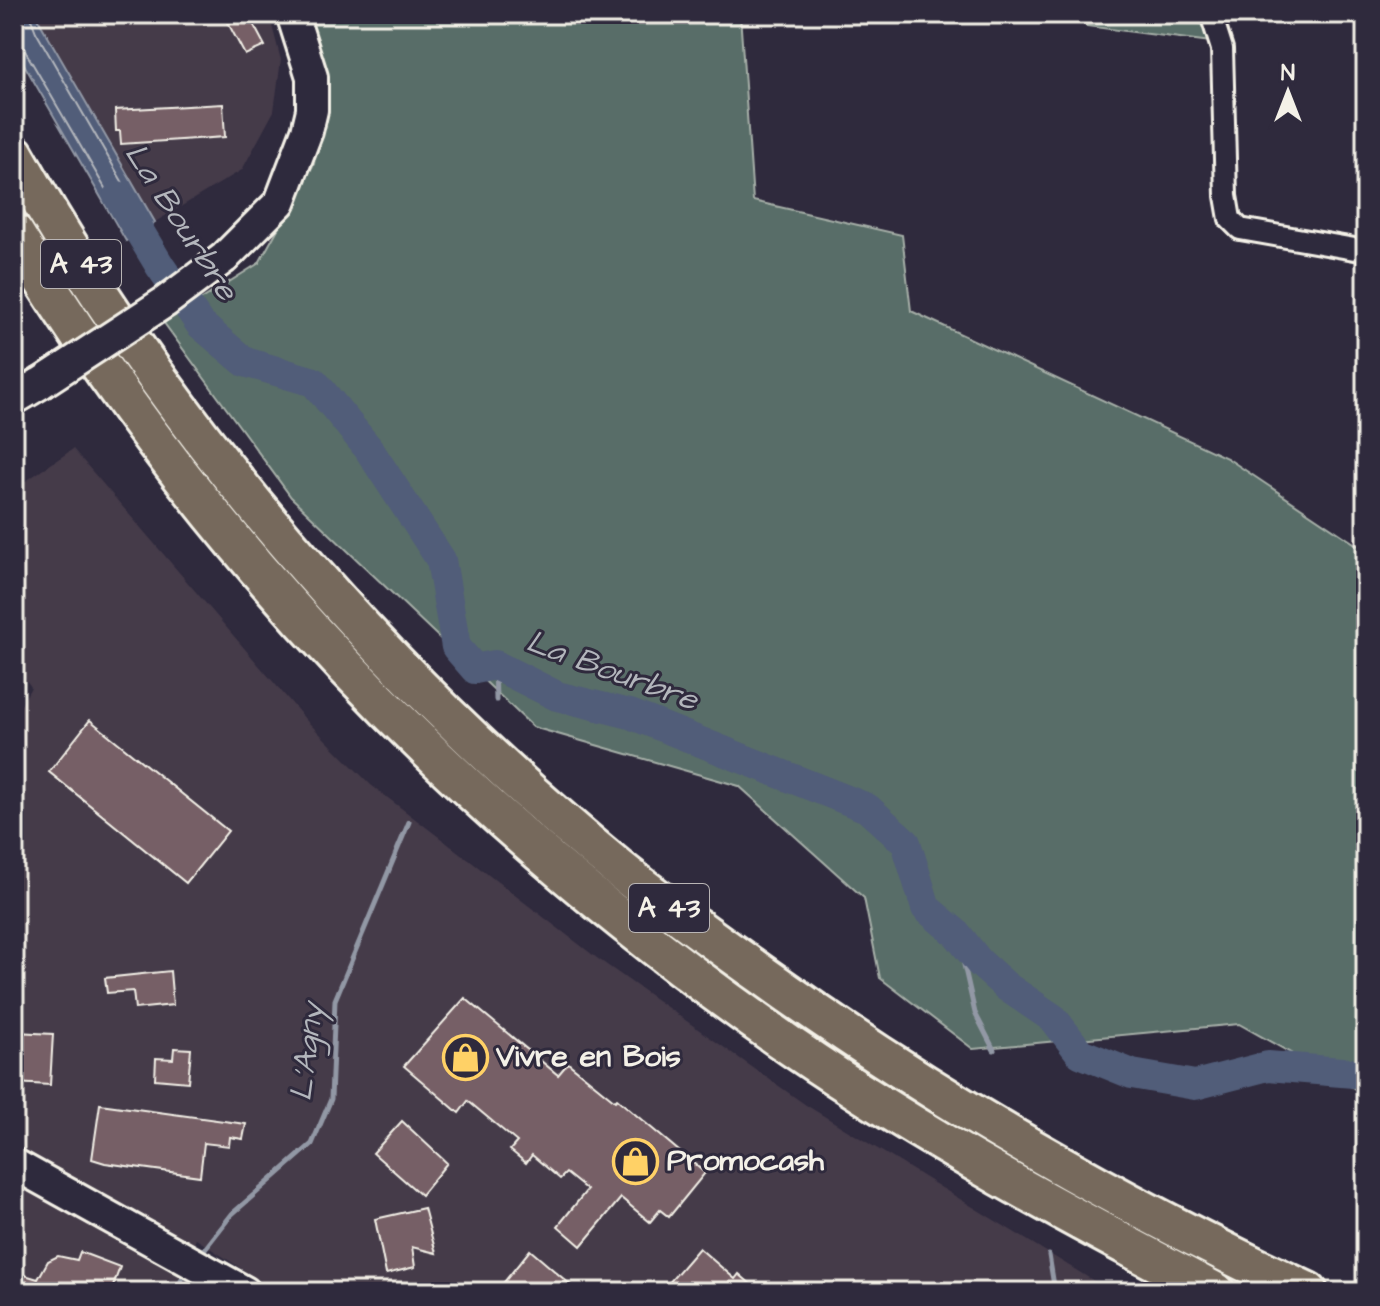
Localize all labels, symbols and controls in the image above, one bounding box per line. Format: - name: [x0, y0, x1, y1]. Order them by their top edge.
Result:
- north arrow: [1248, 52, 1328, 132]
- text: N: [1281, 58, 1295, 89]
- water label: La Bourbre: [113, 135, 249, 311]
- road number: A 43: [41, 240, 121, 288]
- water label: La Bourbre: [520, 619, 705, 723]
- road number: A 43: [629, 884, 709, 932]
- water label: L'Agny: [279, 997, 337, 1103]
- shop icon: Vivre en Bois: [441, 1033, 489, 1081]
- place label: Vivre en Bois: [495, 1036, 681, 1078]
- shop icon: Promocash: [612, 1137, 660, 1185]
- place label: Promocash: [667, 1140, 825, 1182]

